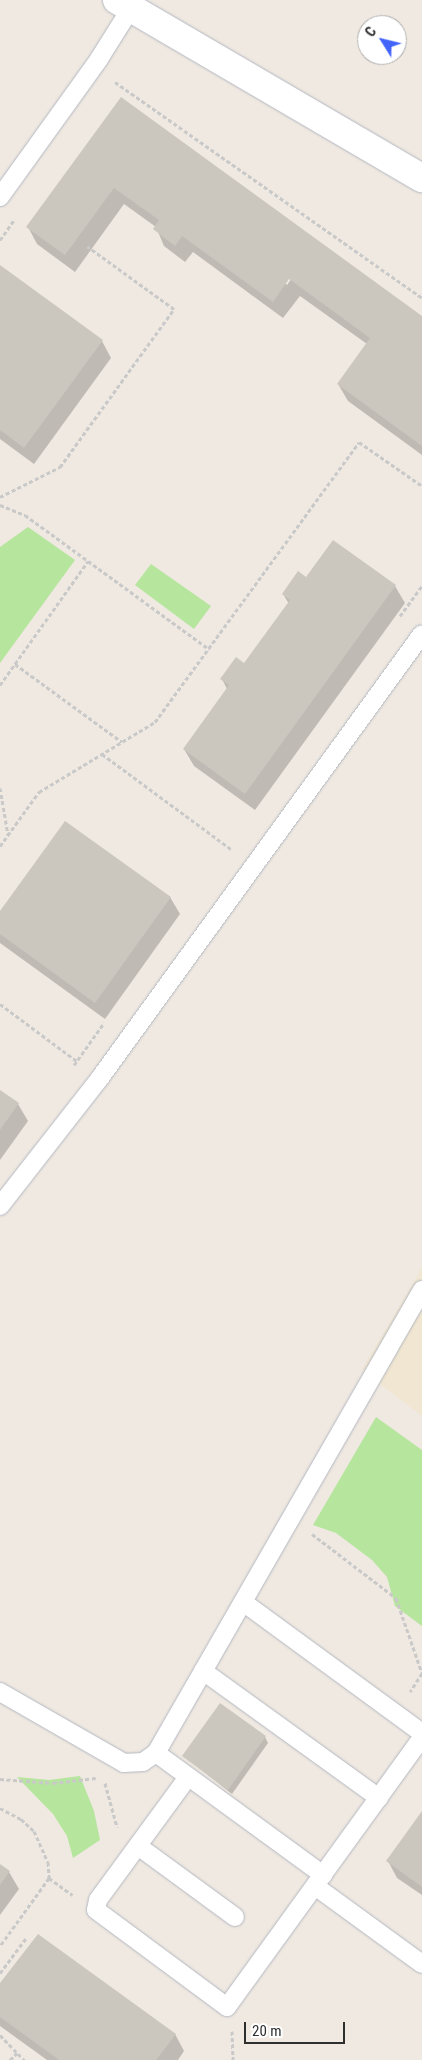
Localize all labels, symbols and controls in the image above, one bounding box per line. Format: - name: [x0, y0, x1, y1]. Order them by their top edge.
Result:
- north arrow: [357, 15, 407, 65]
- text: С: [362, 24, 379, 40]
- scale bar: [247, 2012, 348, 2044]
- text: 20 m: [252, 2022, 282, 2040]

